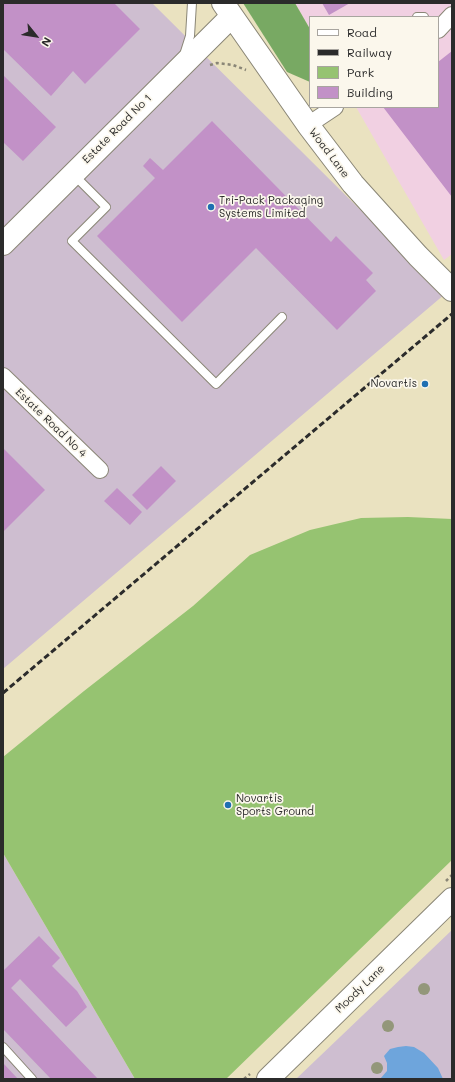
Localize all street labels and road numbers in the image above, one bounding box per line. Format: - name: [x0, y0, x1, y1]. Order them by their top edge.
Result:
- street label: Estate Road No 1: [80, 92, 154, 166]
- street label: Woad Lane: [306, 125, 352, 181]
- street label: Estate Road No 4: [13, 386, 89, 460]
- street label: Moody Lane: [333, 962, 387, 1016]

